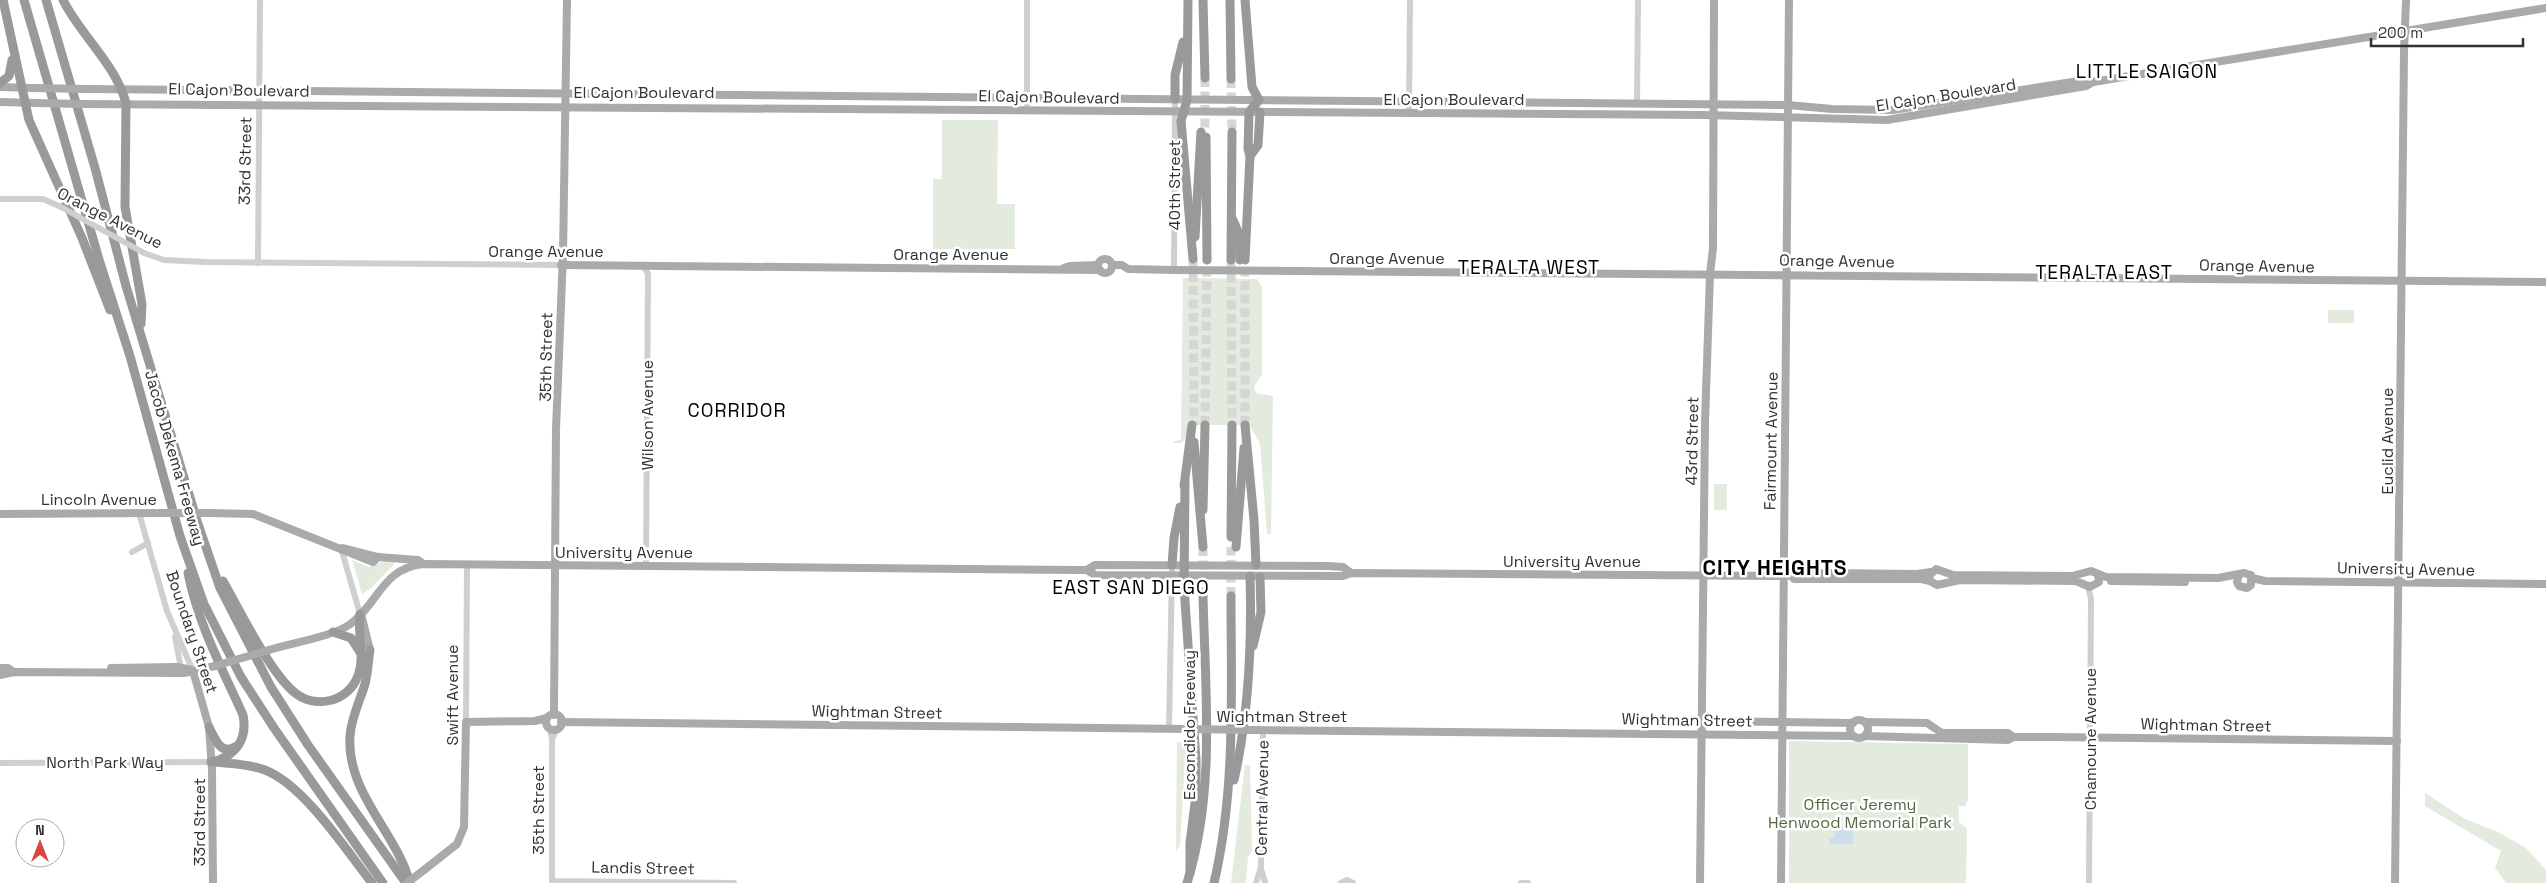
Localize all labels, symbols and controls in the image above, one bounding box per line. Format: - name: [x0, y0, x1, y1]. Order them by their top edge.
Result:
- scale bar: [2371, 15, 2524, 47]
- text: 200 m: [2378, 23, 2423, 42]
- district label: LITTLE SAIGON: [2076, 59, 2218, 84]
- street label: El Cajon Boulevard: [1875, 74, 2017, 116]
- street label: El Cajon Boulevard: [168, 78, 310, 102]
- street label: El Cajon Boulevard: [573, 82, 715, 103]
- street label: El Cajon Boulevard: [978, 85, 1120, 109]
- street label: El Cajon Boulevard: [1383, 89, 1525, 110]
- street label: 33rd Street: [234, 117, 256, 205]
- street label: 40th Street: [1164, 140, 1185, 230]
- street label: Orange Avenue: [54, 182, 166, 254]
- street label: Orange Avenue: [488, 241, 604, 262]
- street label: Orange Avenue: [893, 244, 1009, 265]
- street label: Orange Avenue: [1329, 248, 1445, 269]
- street label: Orange Avenue: [1779, 249, 1895, 273]
- street label: Orange Avenue: [2199, 254, 2315, 278]
- district label: TERALTA WEST: [1458, 255, 1600, 280]
- district label: TERALTA EAST: [2035, 260, 2173, 285]
- street label: 35th Street: [535, 312, 557, 402]
- street label: Wilson Avenue: [637, 360, 658, 470]
- street label: Jacob Dekema Freeway: [140, 368, 210, 548]
- street label: Fairmount Avenue: [1759, 372, 1783, 510]
- street label: Euclid Avenue: [2377, 388, 2398, 494]
- street label: 43rd Street: [1681, 396, 1703, 486]
- district label: CORRIDOR: [688, 398, 786, 423]
- street label: Lincoln Avenue: [41, 489, 157, 510]
- street label: University Avenue: [555, 542, 693, 563]
- street label: University Avenue: [1503, 551, 1641, 572]
- district label: CITY HEIGHTS: [1702, 554, 1848, 581]
- street label: University Avenue: [2337, 557, 2475, 581]
- street label: Boundary Street: [161, 568, 223, 696]
- district label: EAST SAN DIEGO: [1052, 575, 1210, 600]
- street label: Swift Avenue: [442, 644, 463, 746]
- street label: Escondido Freeway: [1179, 650, 1200, 800]
- street label: Chamoune Avenue: [2080, 668, 2101, 810]
- street label: Wightman Street: [811, 700, 943, 724]
- street label: Wightman Street: [1217, 706, 1347, 727]
- street label: Wightman Street: [1621, 708, 1753, 732]
- street label: Wightman Street: [2140, 713, 2272, 737]
- street label: Central Avenue: [1250, 740, 1274, 856]
- street label: North Park Way: [46, 752, 164, 773]
- street label: 35th Street: [528, 765, 549, 855]
- street label: 33rd Street: [189, 778, 210, 866]
- park label: Officer Jeremy Henwood Memorial Park: [1768, 794, 1952, 833]
- north arrow: [15, 818, 65, 868]
- text: N: [35, 821, 45, 839]
- street label: Landis Street: [591, 857, 695, 879]

